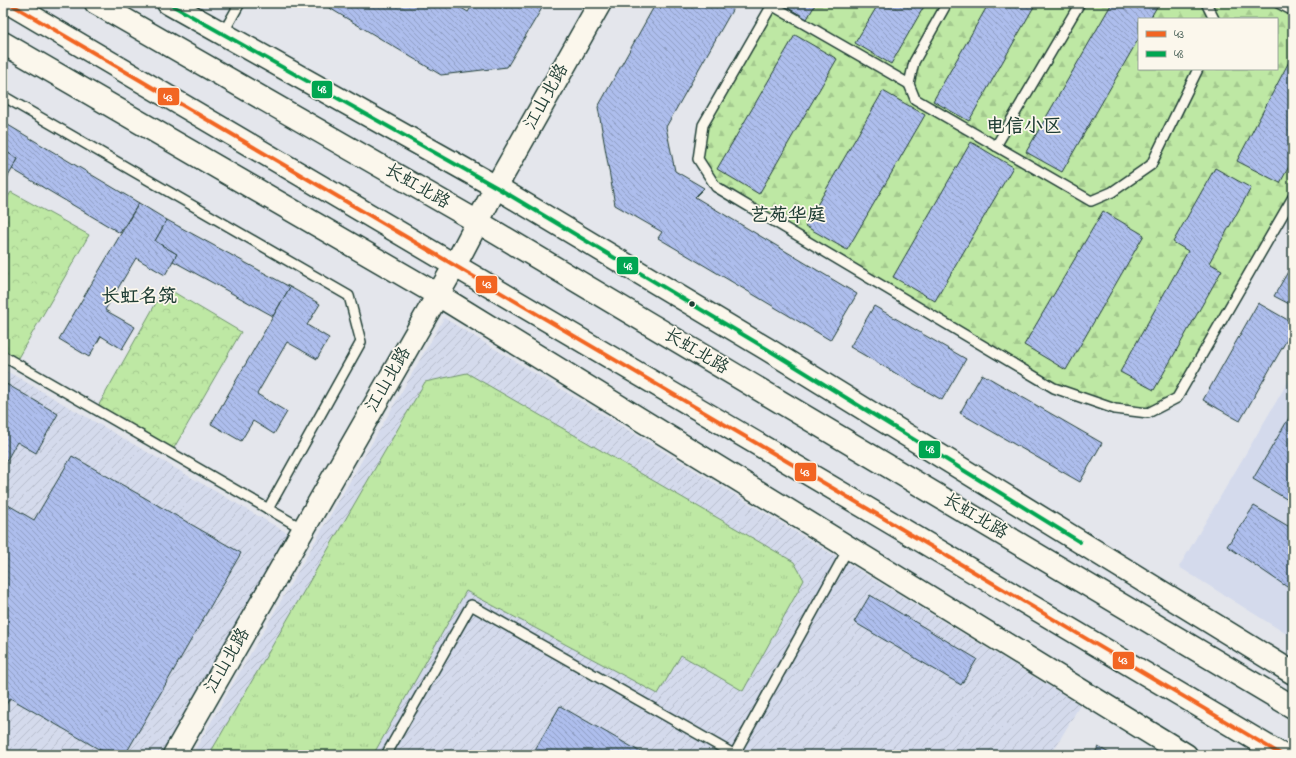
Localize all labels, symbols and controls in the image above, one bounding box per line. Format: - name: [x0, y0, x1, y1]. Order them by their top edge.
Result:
- legend: [1138, 18, 1278, 70]
- text: 43: [1174, 26, 1184, 44]
- text: 48: [1174, 46, 1184, 64]
- street label: 江山北路: [518, 59, 576, 135]
- line badge: 48: [311, 80, 333, 99]
- text: 48: [317, 82, 327, 98]
- line badge: 43: [157, 87, 180, 106]
- text: 43: [162, 90, 173, 106]
- district label: 电信小区: [986, 114, 1062, 141]
- street label: 长虹北路: [379, 158, 455, 216]
- district label: 艺苑华庭: [750, 203, 826, 230]
- line badge: 48: [616, 256, 639, 275]
- text: 48: [623, 259, 633, 275]
- line badge: 43: [475, 275, 498, 294]
- text: 43: [481, 277, 492, 293]
- district label: 长虹名筑: [101, 284, 177, 311]
- unlabelled marker: [687, 299, 697, 309]
- street label: 长虹北路: [658, 322, 734, 382]
- street label: 江山北路: [360, 342, 418, 418]
- line badge: 48: [918, 440, 941, 459]
- text: 48: [925, 442, 935, 458]
- line badge: 43: [794, 462, 817, 482]
- text: 43: [799, 465, 810, 481]
- street label: 长虹北路: [937, 487, 1013, 547]
- street label: 江山北路: [199, 623, 257, 699]
- line badge: 43: [1112, 651, 1135, 670]
- text: 43: [1117, 653, 1128, 669]

